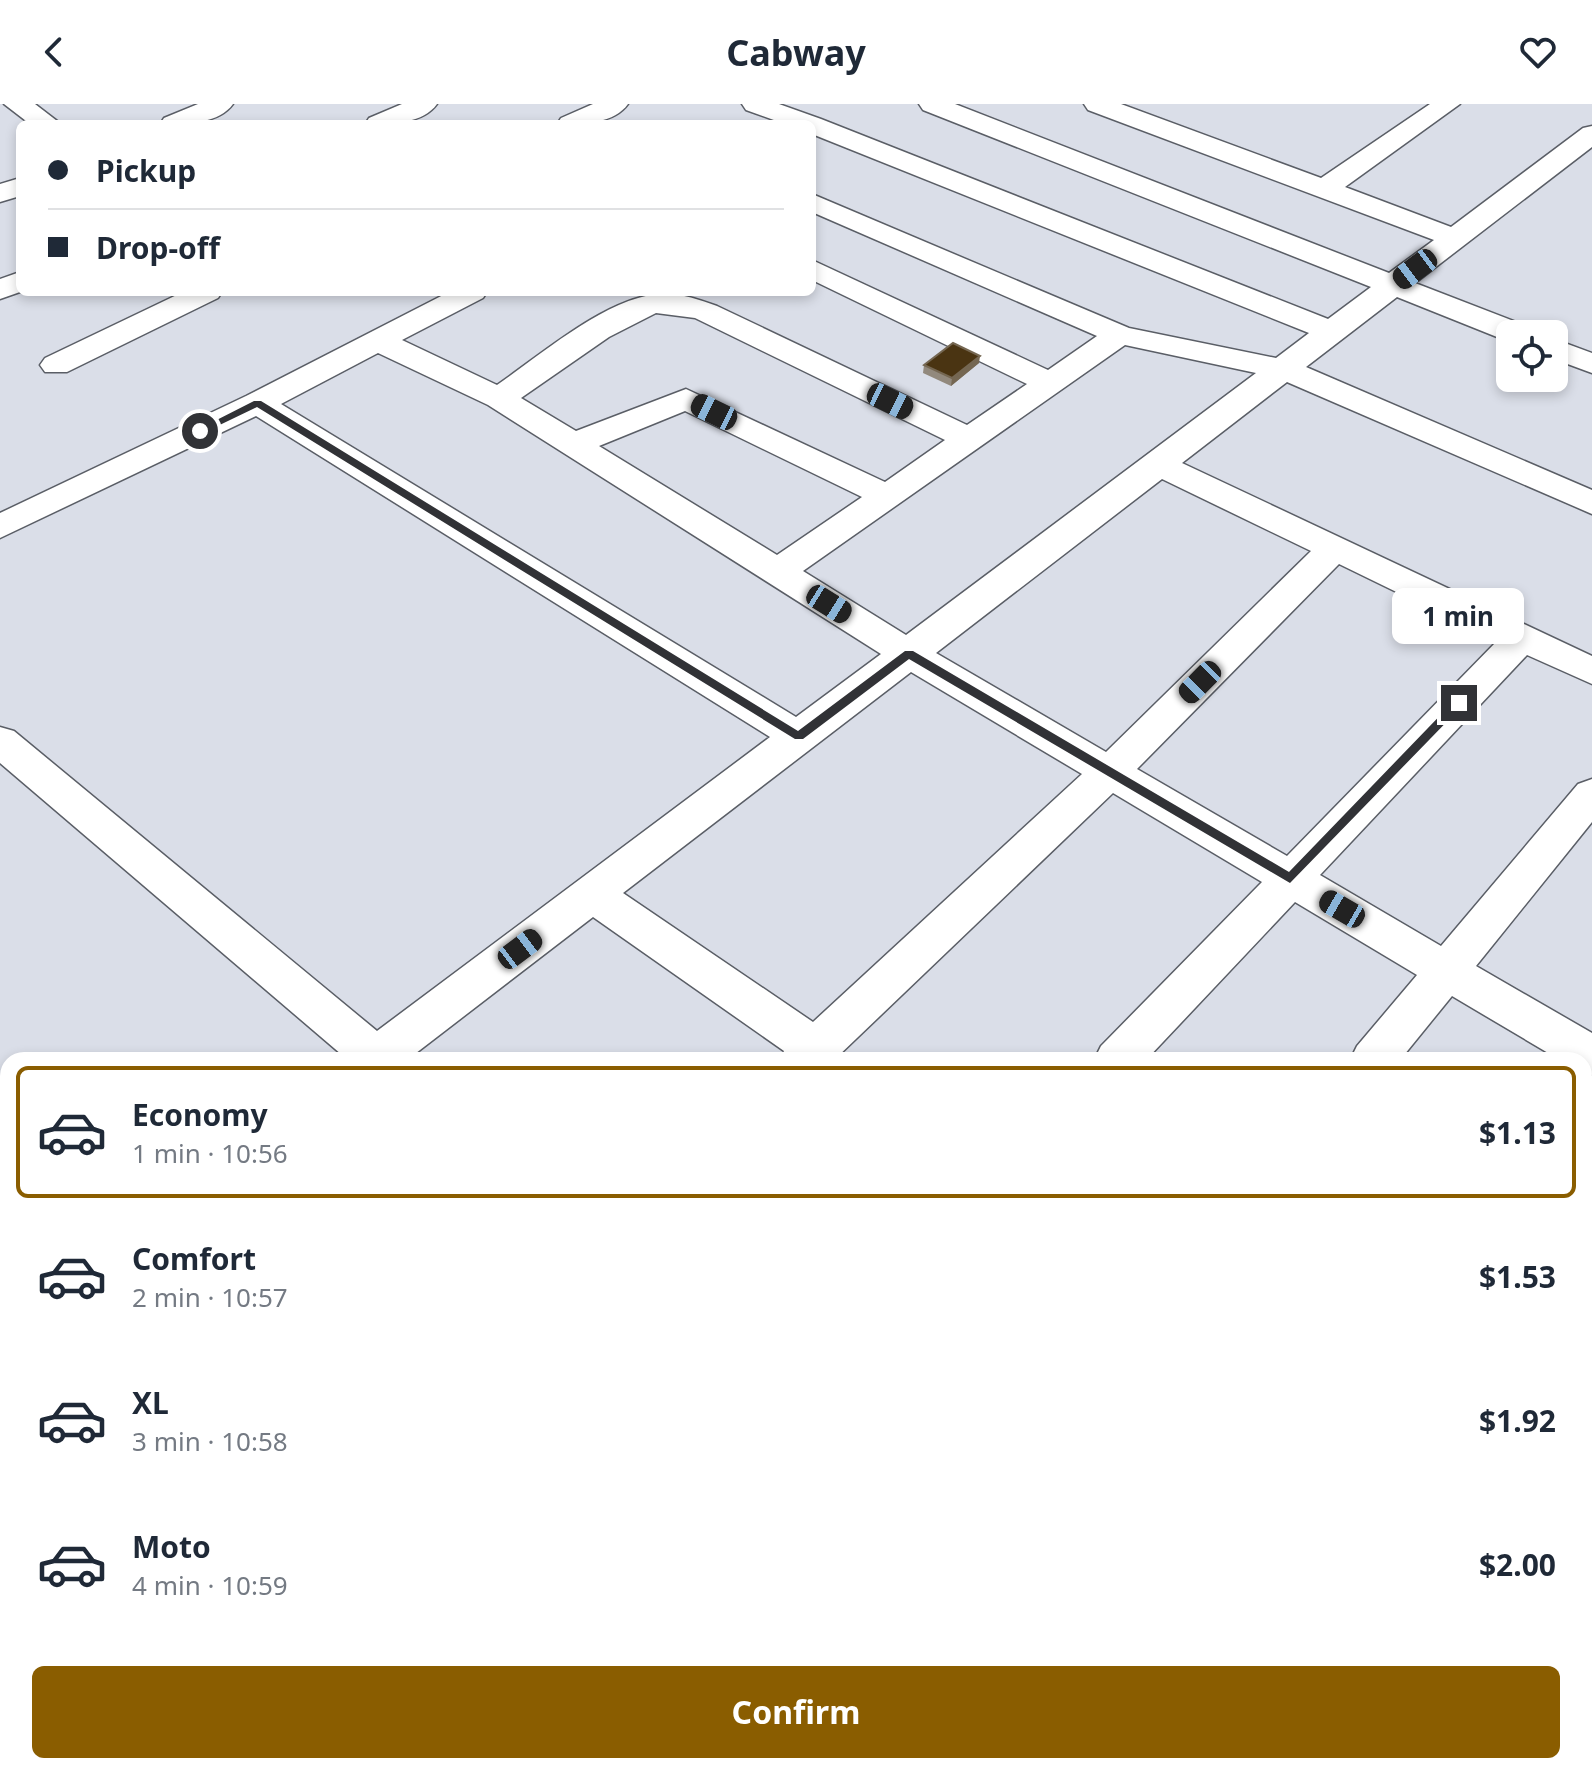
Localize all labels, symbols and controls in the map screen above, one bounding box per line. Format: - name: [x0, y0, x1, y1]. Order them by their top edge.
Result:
- text: Cabway: [726, 28, 866, 77]
- icon: back: [32, 30, 76, 74]
- icon: heart: [1516, 30, 1560, 74]
- text: Pickup: [96, 150, 196, 191]
- text: Drop-off: [96, 227, 220, 268]
- car: [1389, 245, 1441, 293]
- map controls: [1496, 320, 1568, 392]
- button: locate: [1496, 320, 1568, 392]
- car: [863, 380, 917, 422]
- car: [687, 391, 741, 433]
- route start: [182, 413, 218, 449]
- car: [802, 581, 856, 627]
- callout: 1 min: [1393, 587, 1525, 643]
- text: 1 min: [1422, 598, 1494, 634]
- car: [1175, 657, 1225, 707]
- route end: [1441, 685, 1477, 721]
- car: [1315, 887, 1369, 931]
- car: [494, 925, 546, 973]
- text: Economy: [132, 1094, 268, 1135]
- icon: car: [36, 1096, 108, 1168]
- text: $1.13: [1479, 1112, 1556, 1153]
- text: 1 min · 10:56: [132, 1135, 288, 1171]
- text: Comfort: [132, 1238, 256, 1279]
- icon: car: [36, 1240, 108, 1312]
- text: $1.53: [1479, 1256, 1556, 1297]
- text: 2 min · 10:57: [132, 1279, 288, 1315]
- text: XL: [132, 1382, 169, 1423]
- icon: car: [36, 1384, 108, 1456]
- text: $1.92: [1479, 1400, 1556, 1441]
- text: 3 min · 10:58: [132, 1423, 288, 1459]
- text: Moto: [132, 1526, 211, 1567]
- icon: car: [36, 1528, 108, 1600]
- text: $2.00: [1479, 1544, 1556, 1585]
- text: 4 min · 10:59: [132, 1567, 288, 1603]
- button: Confirm: [32, 1666, 1560, 1758]

